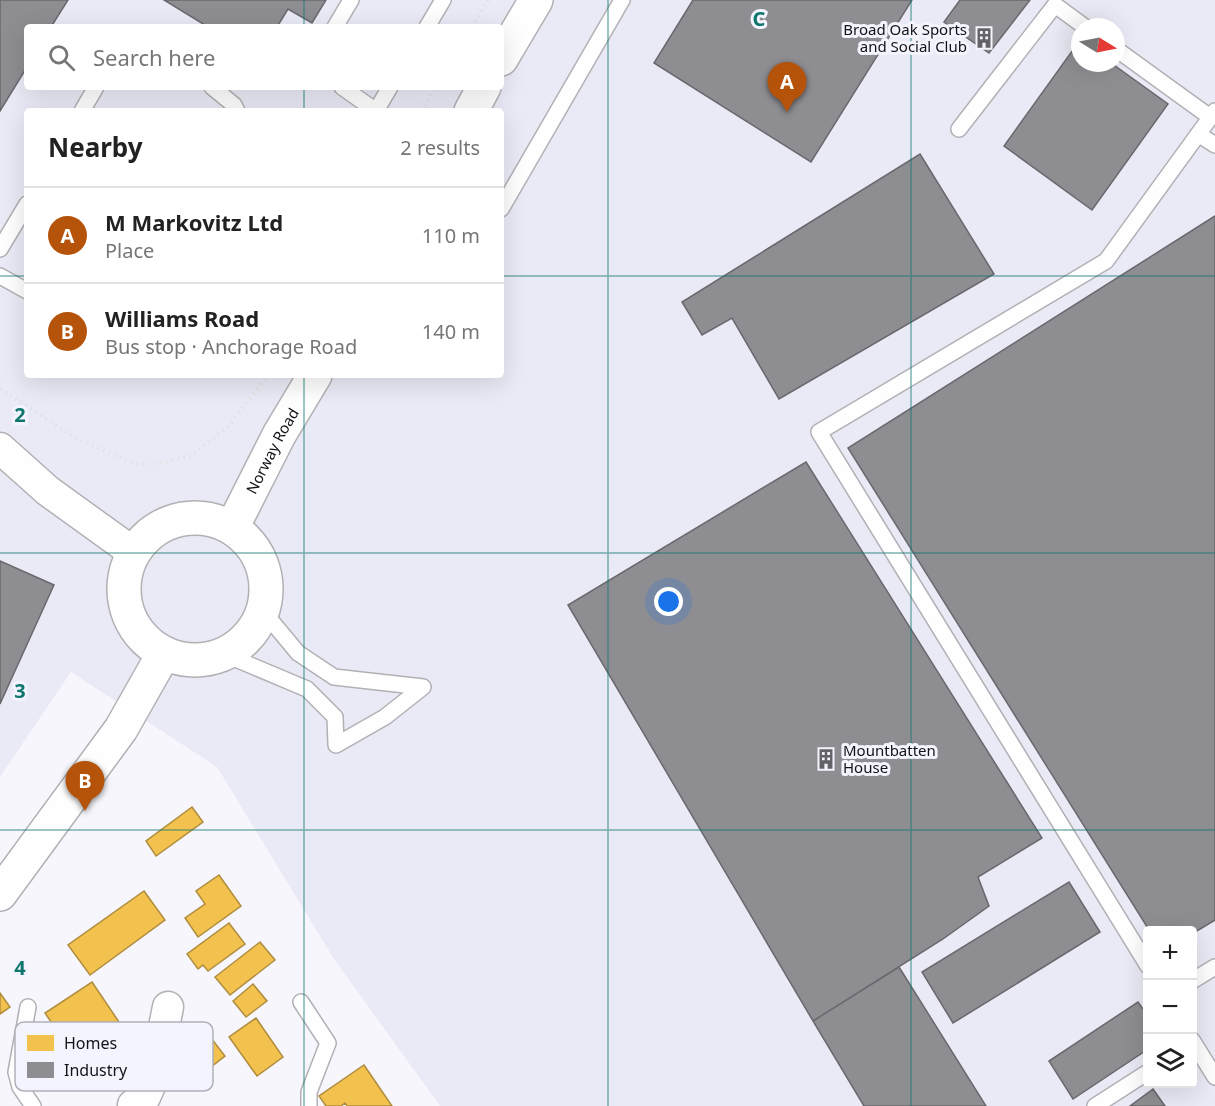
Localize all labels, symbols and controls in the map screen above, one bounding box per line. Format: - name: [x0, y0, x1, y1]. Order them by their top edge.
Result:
- text: C: [753, 5, 766, 32]
- north arrow: [1071, 18, 1125, 72]
- place label: Broad Oak Sports and Social Club: [843, 19, 967, 56]
- search box: [24, 24, 504, 90]
- building icon: Broad Oak Sports and Social Club: [972, 26, 996, 50]
- icon: search: [45, 41, 78, 74]
- text: Search here: [93, 42, 215, 72]
- pin: A: [768, 63, 806, 112]
- text: Nearby: [48, 129, 143, 165]
- text: 2 results: [400, 134, 480, 161]
- text: M Markovitz Ltd: [105, 207, 283, 237]
- text: A: [61, 222, 74, 249]
- text: 110 m: [422, 222, 480, 249]
- text: Place: [105, 237, 154, 264]
- text: Williams Road: [105, 303, 259, 333]
- text: B: [61, 318, 74, 345]
- text: 140 m: [422, 318, 480, 345]
- text: Bus stop · Anchorage Road: [105, 333, 357, 360]
- text: 2: [14, 401, 26, 428]
- street label: Norway Road: [241, 404, 303, 497]
- your location: [654, 587, 683, 616]
- text: 3: [14, 677, 26, 704]
- place label: Mountbatten House: [843, 740, 936, 777]
- building icon: Mountbatten House: [814, 747, 838, 771]
- pin: B: [66, 762, 104, 811]
- map controls: [1143, 926, 1197, 1088]
- button: +: [1143, 926, 1197, 980]
- text: 4: [14, 954, 26, 981]
- button: −: [1143, 980, 1197, 1034]
- legend: [15, 1022, 213, 1091]
- text: Homes: [64, 1032, 117, 1054]
- button: layers: [1143, 1034, 1197, 1088]
- text: Industry: [64, 1059, 128, 1081]

